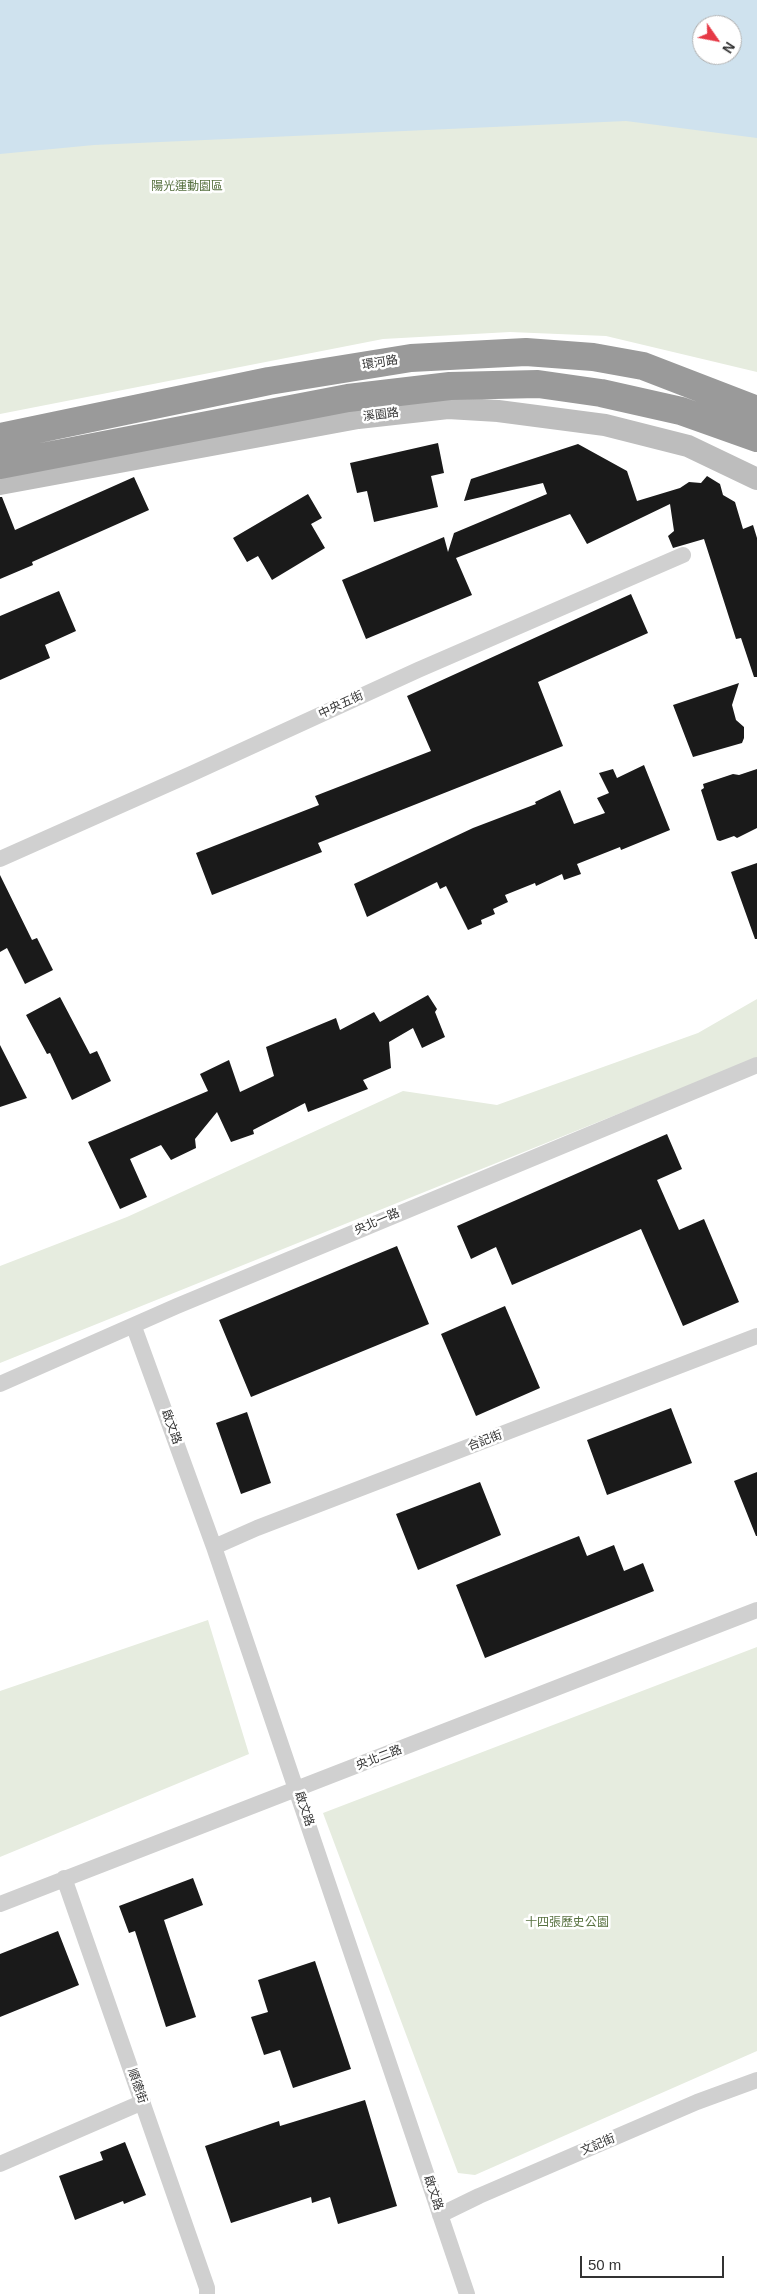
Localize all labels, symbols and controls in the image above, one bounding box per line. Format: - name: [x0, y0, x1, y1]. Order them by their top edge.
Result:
- north arrow: [692, 15, 742, 65]
- text: N: [719, 39, 738, 56]
- park label: 陽光運動園區: [151, 180, 223, 194]
- street label: 環河路: [361, 353, 399, 373]
- street label: 溪園路: [362, 406, 400, 424]
- street label: 中央五街: [316, 688, 366, 722]
- street label: 央北一路: [352, 1206, 402, 1238]
- street label: 啟文路: [158, 1408, 184, 1446]
- street label: 合記街: [466, 1428, 504, 1454]
- street label: 央北二路: [354, 1743, 404, 1773]
- street label: 啟文路: [291, 1790, 317, 1828]
- park label: 十四張歷史公園: [525, 1916, 609, 1930]
- street label: 順德街: [124, 2067, 150, 2105]
- street label: 文記街: [579, 2131, 617, 2159]
- street label: 啟文路: [420, 2174, 446, 2212]
- scale bar: [582, 2246, 726, 2278]
- text: 50 m: [588, 2256, 621, 2273]

